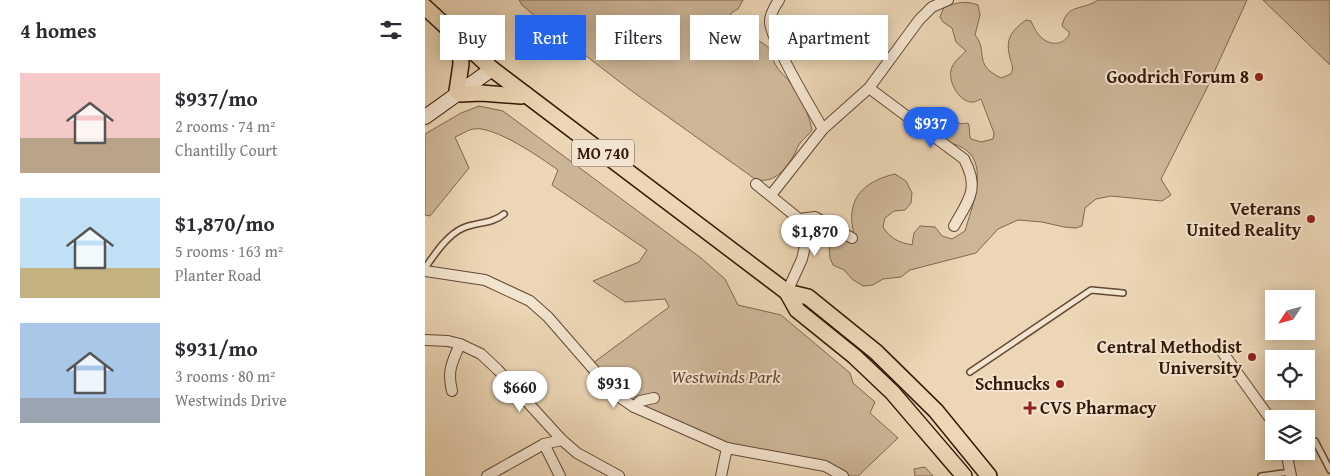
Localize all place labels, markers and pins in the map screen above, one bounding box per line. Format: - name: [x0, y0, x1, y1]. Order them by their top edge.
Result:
- place label: Goodrich Forum 8: [1107, 63, 1249, 90]
- marker: Goodrich Forum 8: [1253, 71, 1265, 83]
- pin: $937: [901, 106, 961, 149]
- place label: Veterans United Reality: [1186, 195, 1302, 243]
- marker: Veterans United Reality: [1305, 213, 1317, 225]
- pin: $1,870: [774, 214, 856, 257]
- place label: Central Methodist University: [1097, 333, 1243, 381]
- marker: Central Methodist University: [1246, 351, 1258, 363]
- pin: $931: [584, 366, 644, 409]
- pin: $660: [490, 370, 550, 413]
- place label: Schnucks: [975, 370, 1050, 397]
- marker: Schnucks: [1054, 378, 1066, 390]
- place label: CVS Pharmacy: [1040, 394, 1157, 421]
- marker: CVS Pharmacy: [1024, 402, 1036, 414]

